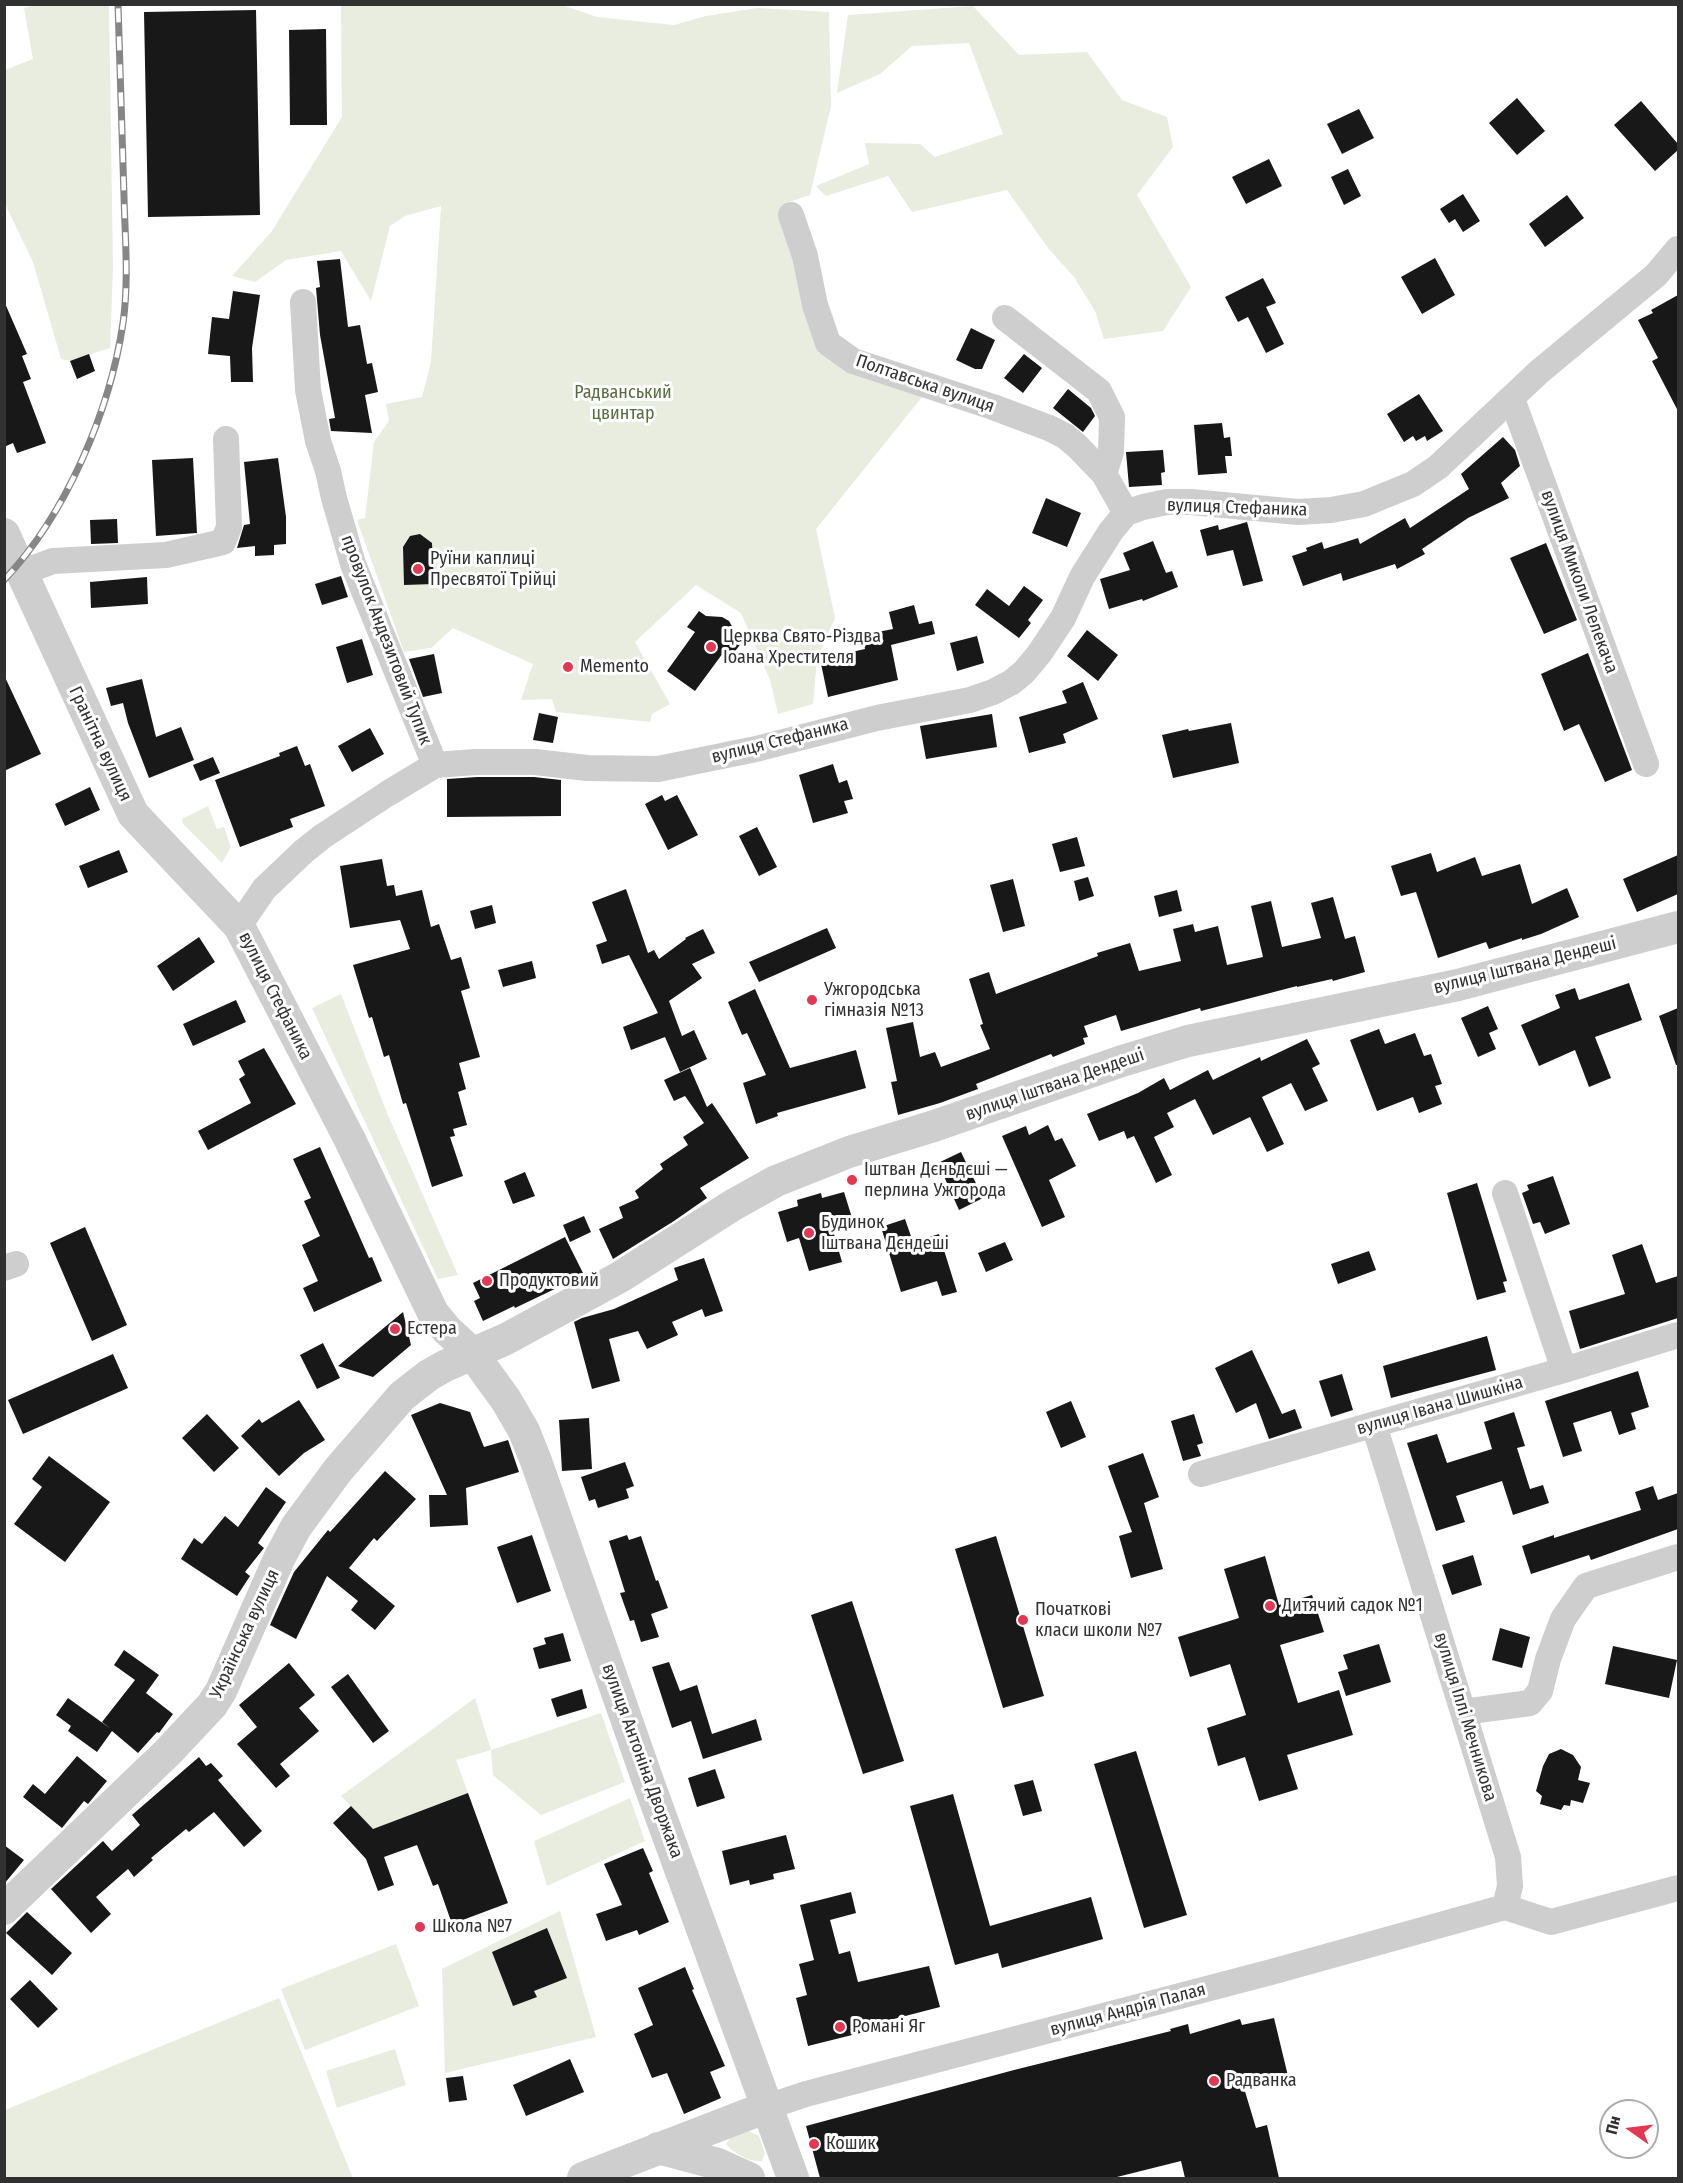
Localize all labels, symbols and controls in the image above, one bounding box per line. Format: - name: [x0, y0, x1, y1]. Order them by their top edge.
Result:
- street label: Полтавська вулиця: [853, 350, 997, 418]
- park label: Радванський цвинтар: [574, 382, 672, 424]
- street label: вулиця Миколи Лелекача: [1536, 487, 1622, 677]
- street label: вулиця Стефаника: [1166, 495, 1308, 521]
- street label: провулок Андезитовий Тупик: [336, 532, 436, 748]
- place label: Руїни каплиці Пресвятої Трійці: [430, 548, 556, 590]
- marker: Руїни каплиці Пресвятої Трійці: [411, 562, 425, 576]
- place label: Церква Свято-Різдва Іоана Хрестителя: [723, 626, 881, 668]
- marker: Церква Свято-Різдва Іоана Хрестителя: [704, 640, 718, 654]
- place label: Memento: [580, 656, 649, 678]
- marker: Memento: [561, 660, 575, 674]
- street label: Гранітна вулиця: [64, 683, 136, 805]
- street label: вулиця Стефаника: [709, 714, 851, 768]
- street label: вулиця Стефаника: [234, 929, 316, 1063]
- street label: вулиця Іштвана Дендеші: [1432, 933, 1618, 999]
- place label: Ужгородська гімназія №13: [824, 979, 924, 1022]
- marker: Ужгородська гімназія №13: [805, 993, 819, 1007]
- street label: вулиця Іштвана Дендеші: [963, 1044, 1147, 1126]
- place label: Іштван Дєньдєші — перлина Ужгорода: [864, 1159, 1008, 1202]
- marker: Іштван Дєньдєші — перлина Ужгорода: [845, 1173, 859, 1187]
- place label: Будинок Іштвана Дєндеші: [821, 1212, 949, 1254]
- marker: Будинок Іштвана Дєндеші: [802, 1226, 816, 1240]
- place label: Продуктовий: [499, 1270, 599, 1292]
- marker: Продуктовий: [480, 1274, 494, 1288]
- place label: Естера: [407, 1318, 457, 1340]
- marker: Естера: [388, 1322, 402, 1336]
- street label: вулиця Івана Шишкіна: [1354, 1372, 1526, 1440]
- street label: Українська вулиця: [206, 1566, 284, 1702]
- place label: Дитячий садок №1: [1282, 1595, 1423, 1617]
- place label: Початкові класи школи №7: [1035, 1599, 1162, 1642]
- marker: Дитячий садок №1: [1263, 1599, 1277, 1613]
- marker: Початкові класи школи №7: [1016, 1613, 1030, 1627]
- street label: вулиця Іллі Мечникова: [1429, 1630, 1501, 1804]
- street label: вулиця Антоніна Дворжака: [597, 1661, 687, 1861]
- place label: Школа №7: [432, 1916, 512, 1938]
- marker: Школа №7: [413, 1920, 427, 1934]
- street label: вулиця Андрія Палая: [1048, 1979, 1208, 2041]
- place label: Романі Яг: [852, 2016, 925, 2038]
- marker: Романі Яг: [833, 2020, 847, 2034]
- place label: Радванка: [1226, 2070, 1297, 2092]
- marker: Радванка: [1207, 2074, 1221, 2088]
- north arrow: [1599, 2099, 1659, 2159]
- text: Пн: [1602, 2114, 1624, 2136]
- place label: Кошик: [826, 2133, 876, 2155]
- marker: Кошик: [807, 2137, 821, 2151]

